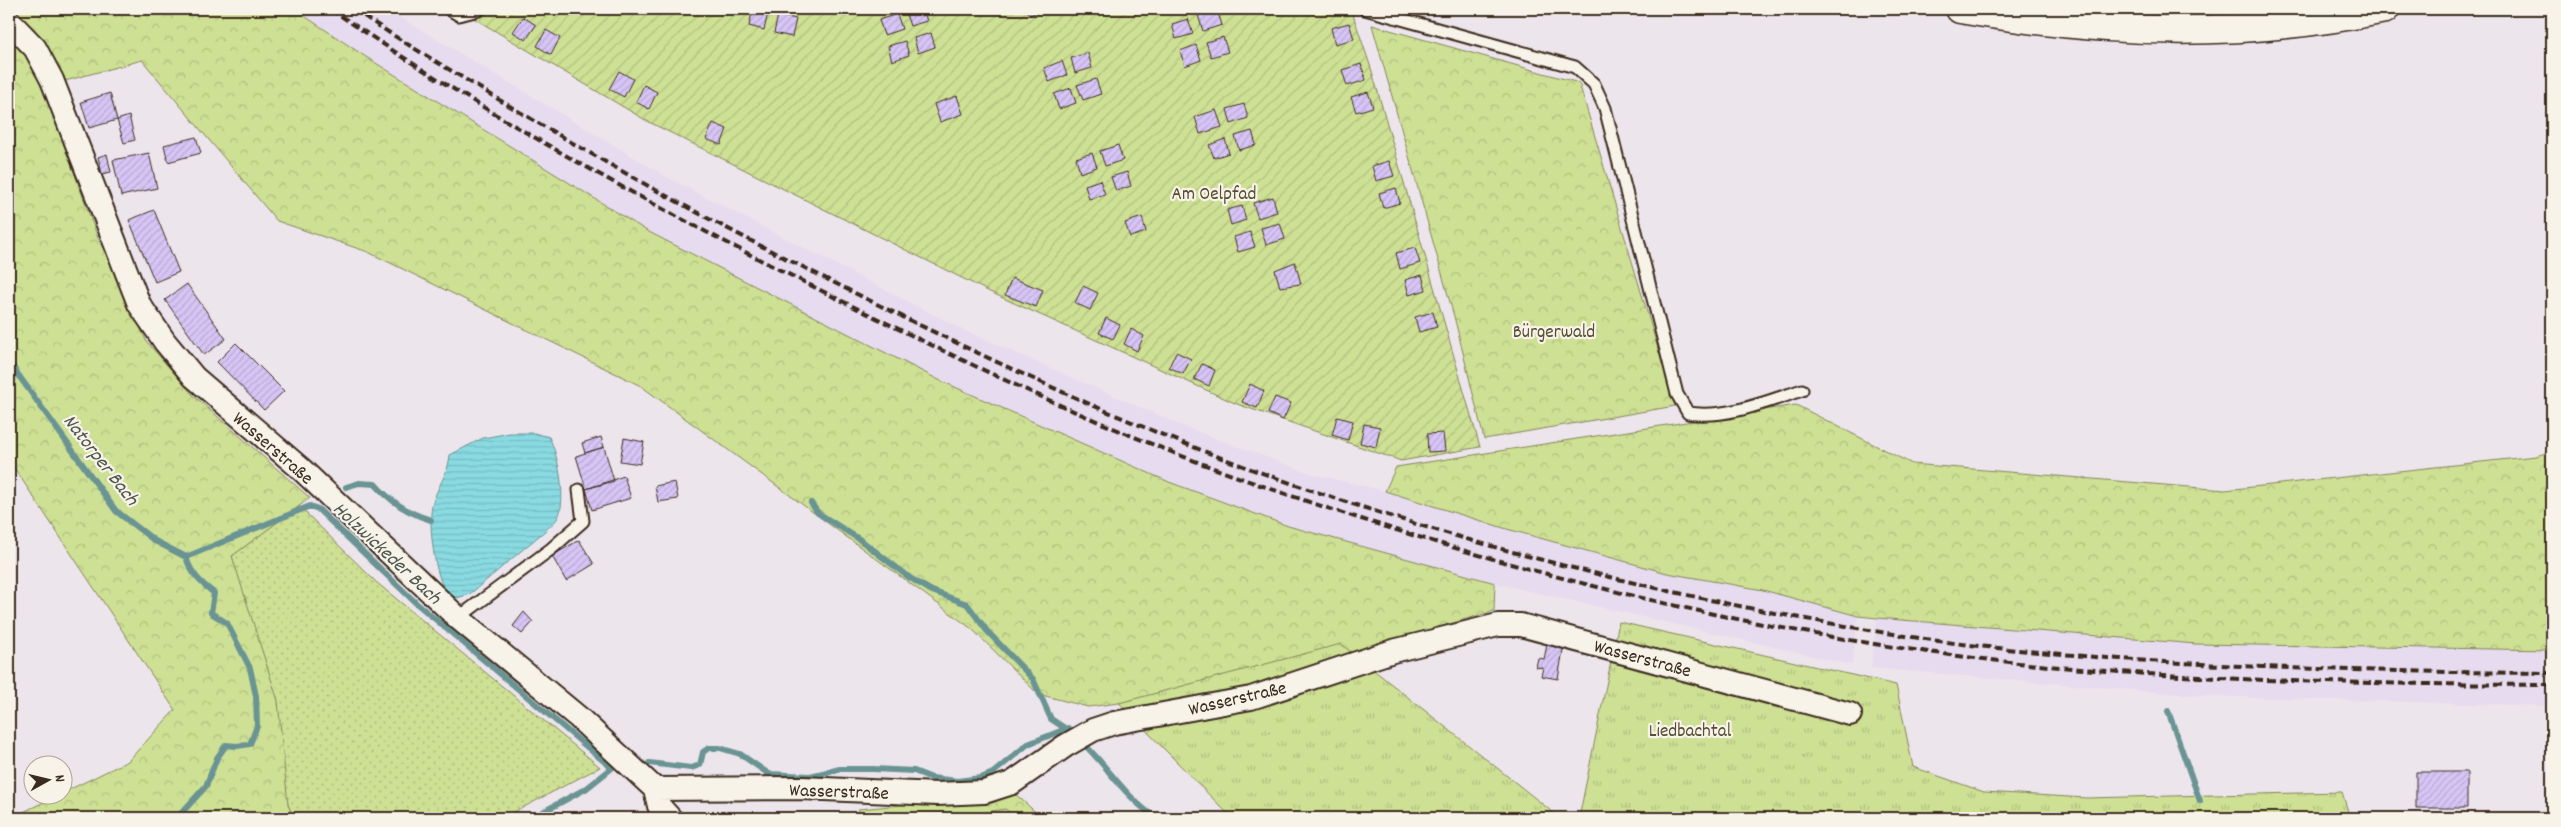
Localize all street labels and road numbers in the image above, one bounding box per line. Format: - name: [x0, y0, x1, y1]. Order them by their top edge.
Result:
- street label: Wasserstraße: [225, 407, 318, 492]
- street label: Wasserstraße: [1590, 634, 1694, 686]
- street label: Wasserstraße: [1186, 676, 1289, 725]
- street label: Wasserstraße: [789, 778, 889, 809]

